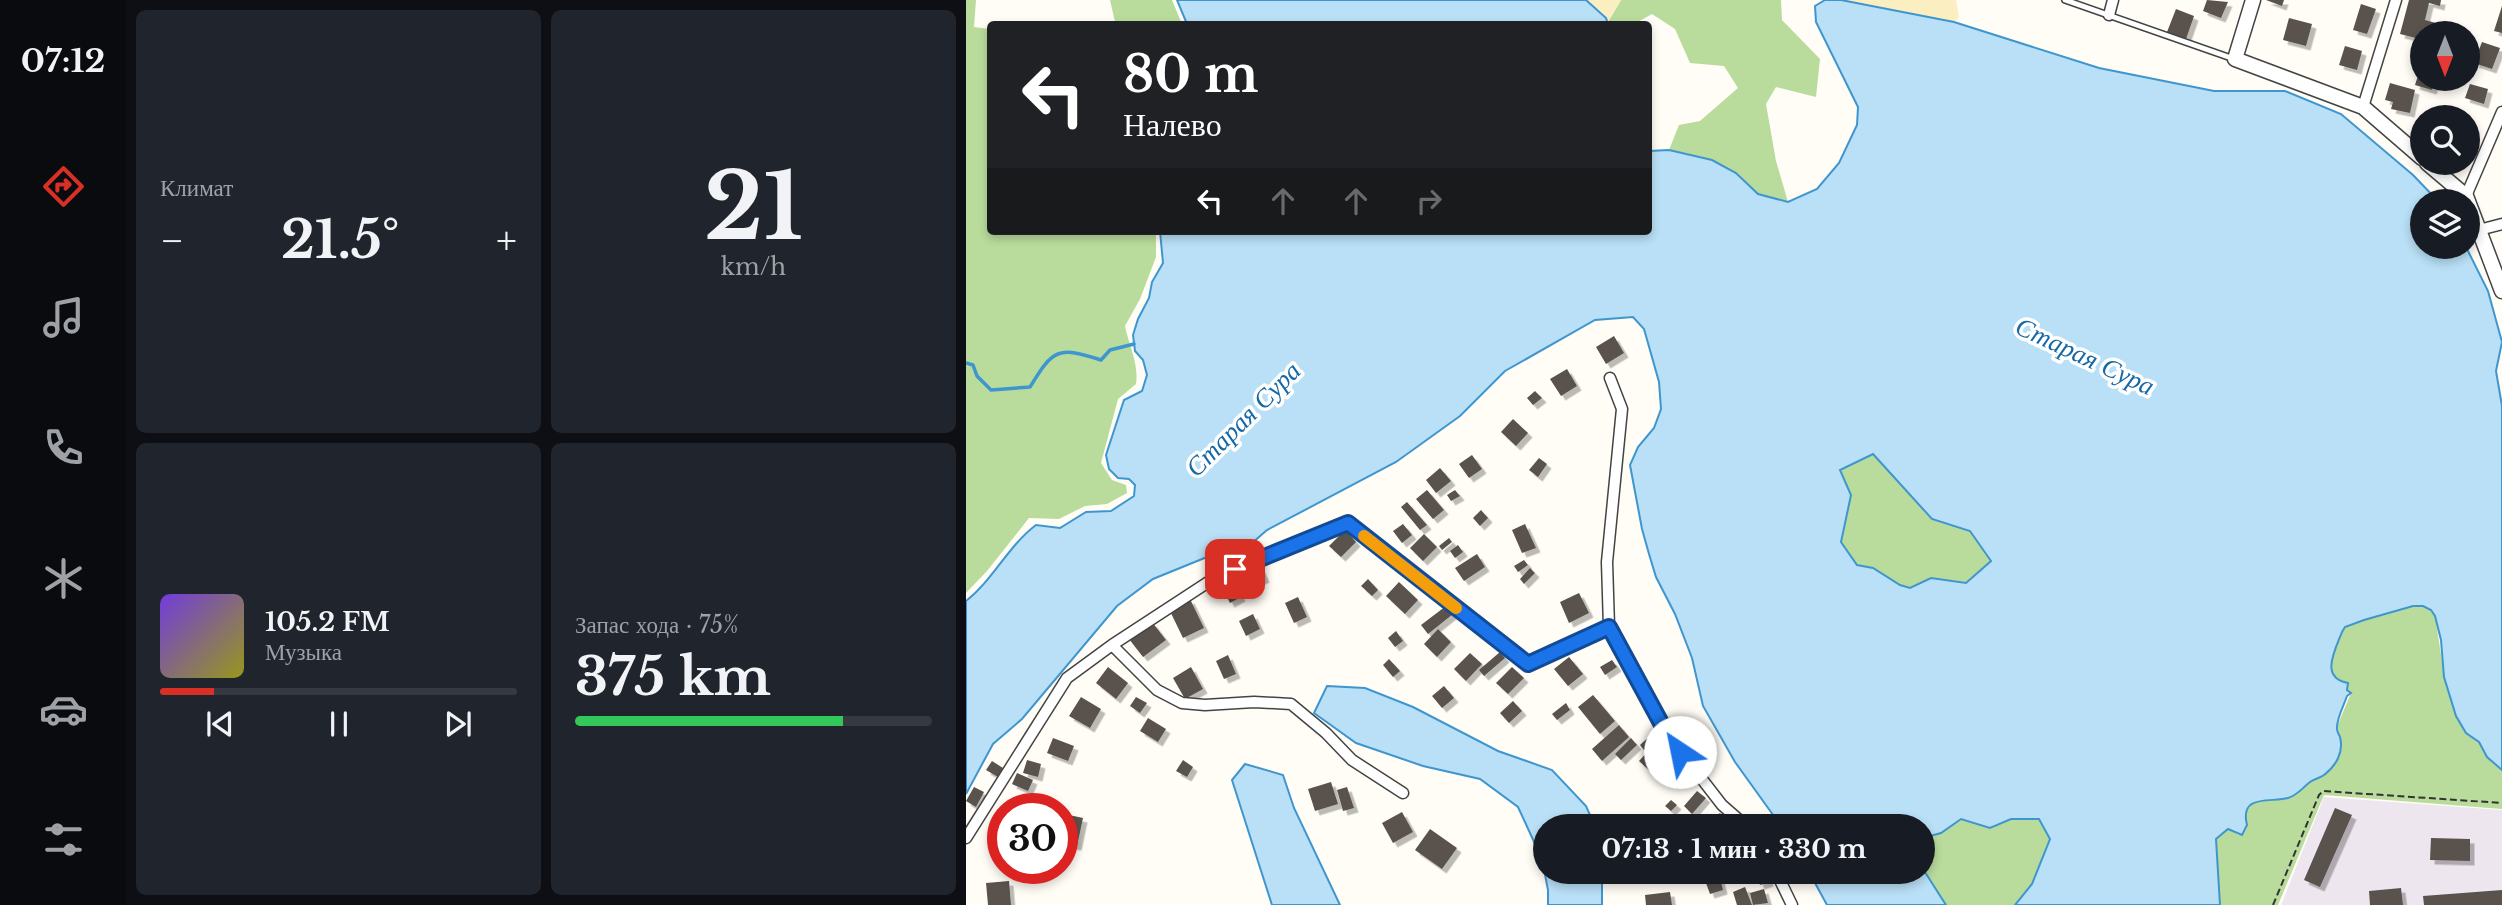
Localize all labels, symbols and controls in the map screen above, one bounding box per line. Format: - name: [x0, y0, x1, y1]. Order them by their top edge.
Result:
- north arrow: [2410, 21, 2480, 91]
- map controls: [2410, 21, 2480, 259]
- text: 07:12: [21, 41, 105, 81]
- text: 80 m: [1123, 44, 1258, 105]
- icon: left: [1008, 49, 1099, 140]
- text: Налево: [1123, 105, 1222, 145]
- button: search: [2410, 105, 2480, 175]
- text: 21: [704, 151, 803, 264]
- icon: directions: [39, 162, 88, 211]
- text: Климат: [160, 174, 233, 202]
- icon: left: [1191, 182, 1229, 220]
- icon: ahead: [1264, 182, 1302, 220]
- icon: ahead: [1337, 182, 1375, 220]
- icon: right: [1410, 182, 1448, 220]
- button: layers: [2410, 189, 2480, 259]
- text: 21.5°: [281, 208, 399, 272]
- text: −: [160, 217, 184, 264]
- text: +: [496, 217, 517, 264]
- text: km/h: [721, 253, 786, 281]
- icon: music: [39, 293, 88, 342]
- water label: Старая Сура: [2010, 310, 2160, 402]
- water label: Старая Сура: [1179, 355, 1307, 483]
- icon: phone: [39, 423, 88, 472]
- pin: [1205, 539, 1265, 599]
- icon: arrive: [1216, 550, 1254, 588]
- icon: climate: [39, 554, 88, 603]
- text: 105.2 FM: [265, 606, 390, 638]
- text: Запас хода · 75%: [575, 611, 739, 639]
- text: Музыка: [265, 638, 342, 666]
- text: 375 km: [575, 645, 771, 709]
- icon: car: [39, 685, 88, 734]
- icon: previous: [201, 705, 239, 743]
- icon: pause: [320, 705, 358, 743]
- icon: next: [439, 705, 477, 743]
- position arrow: [1643, 715, 1717, 789]
- speed limit sign: 30: [987, 793, 1078, 884]
- icon: filters: [39, 815, 88, 864]
- text: 07:13 · 1 мин · 330 m: [1602, 833, 1866, 865]

